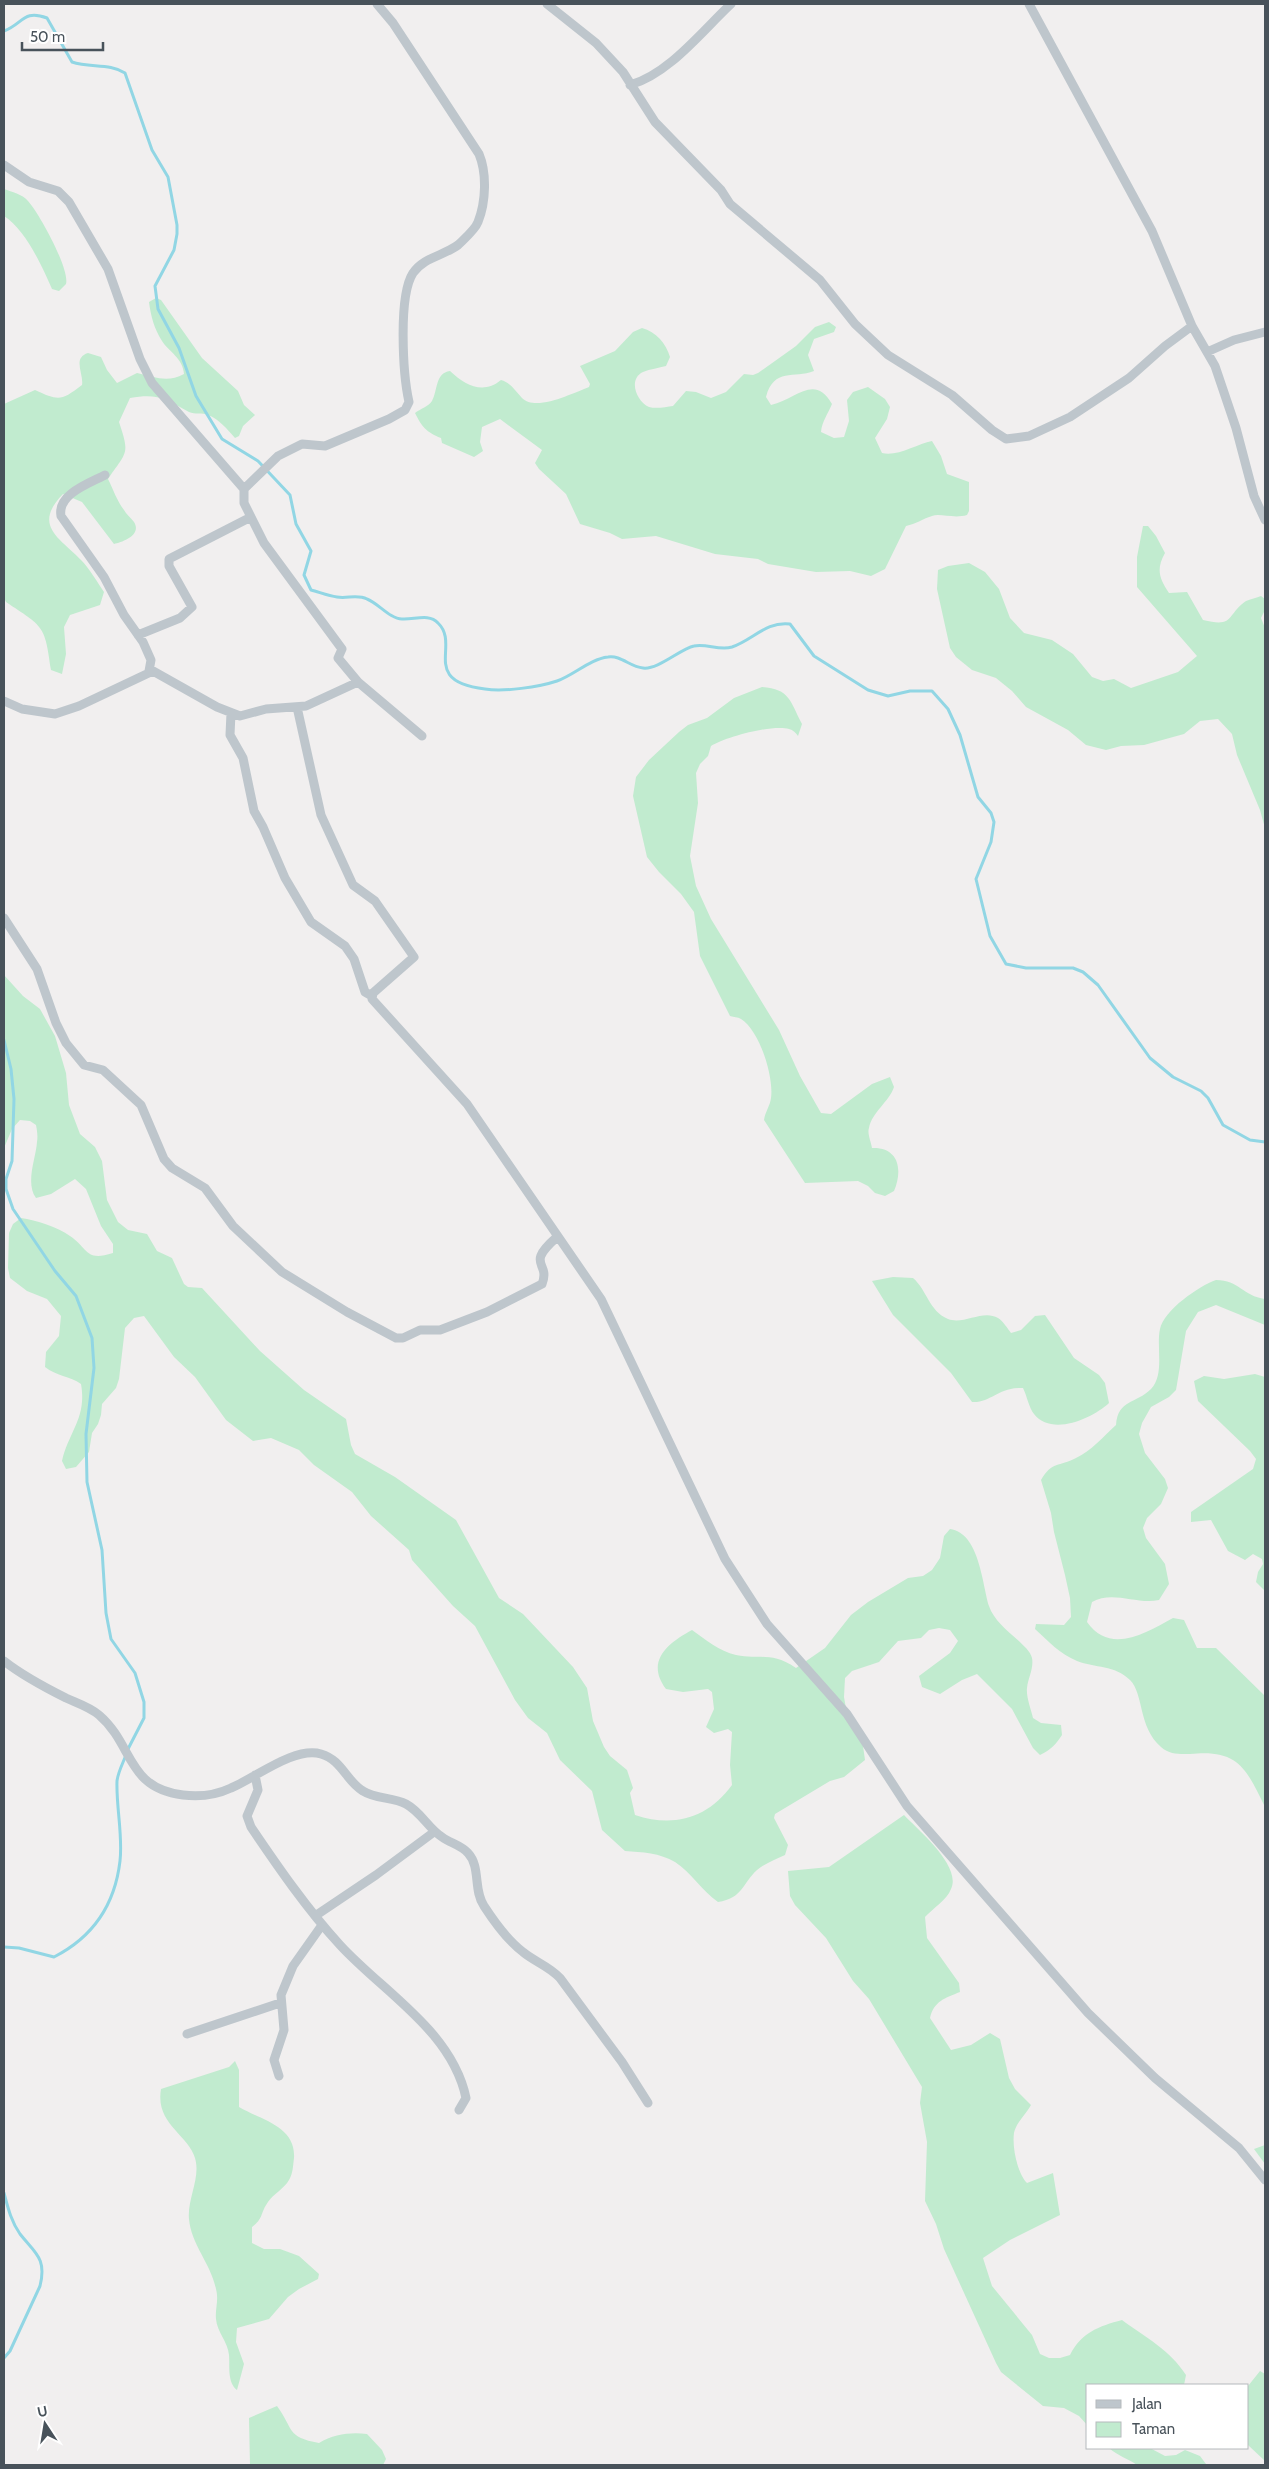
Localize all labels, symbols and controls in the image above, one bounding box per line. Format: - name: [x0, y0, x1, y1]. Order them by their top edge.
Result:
- scale bar: [22, 20, 104, 52]
- text: 50 m: [30, 28, 65, 46]
- legend: [1086, 2384, 1249, 2449]
- text: Jalan: [1131, 2395, 1162, 2413]
- north arrow: [20, 2399, 70, 2449]
- text: U: [36, 2401, 49, 2421]
- text: Taman: [1132, 2420, 1175, 2438]

